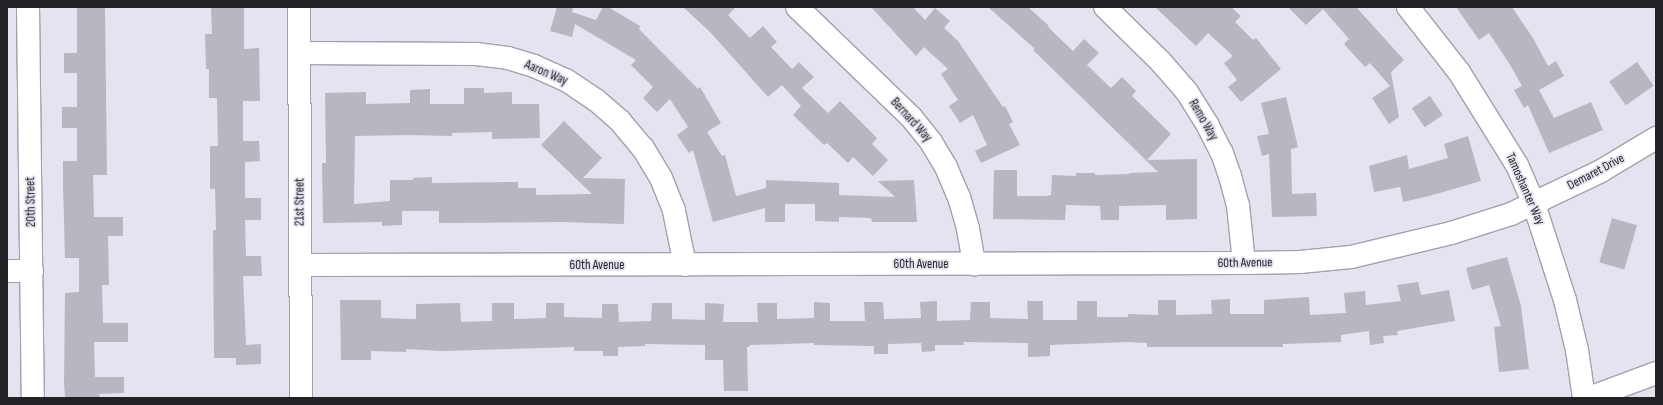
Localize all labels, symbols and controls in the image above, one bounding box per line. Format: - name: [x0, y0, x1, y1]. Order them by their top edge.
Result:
- street label: Aaron Way: [522, 57, 570, 89]
- street label: Bernard Way: [887, 95, 935, 145]
- street label: Remo Way: [1185, 97, 1221, 143]
- street label: Demaret Drive: [1565, 150, 1627, 194]
- street label: Tamoshanter Way: [1502, 151, 1548, 227]
- street label: 20th Street: [23, 177, 39, 227]
- street label: 21st Street: [292, 178, 308, 226]
- street label: 60th Avenue: [1217, 255, 1273, 271]
- street label: 60th Avenue: [894, 256, 948, 272]
- street label: 60th Avenue: [570, 257, 624, 273]

